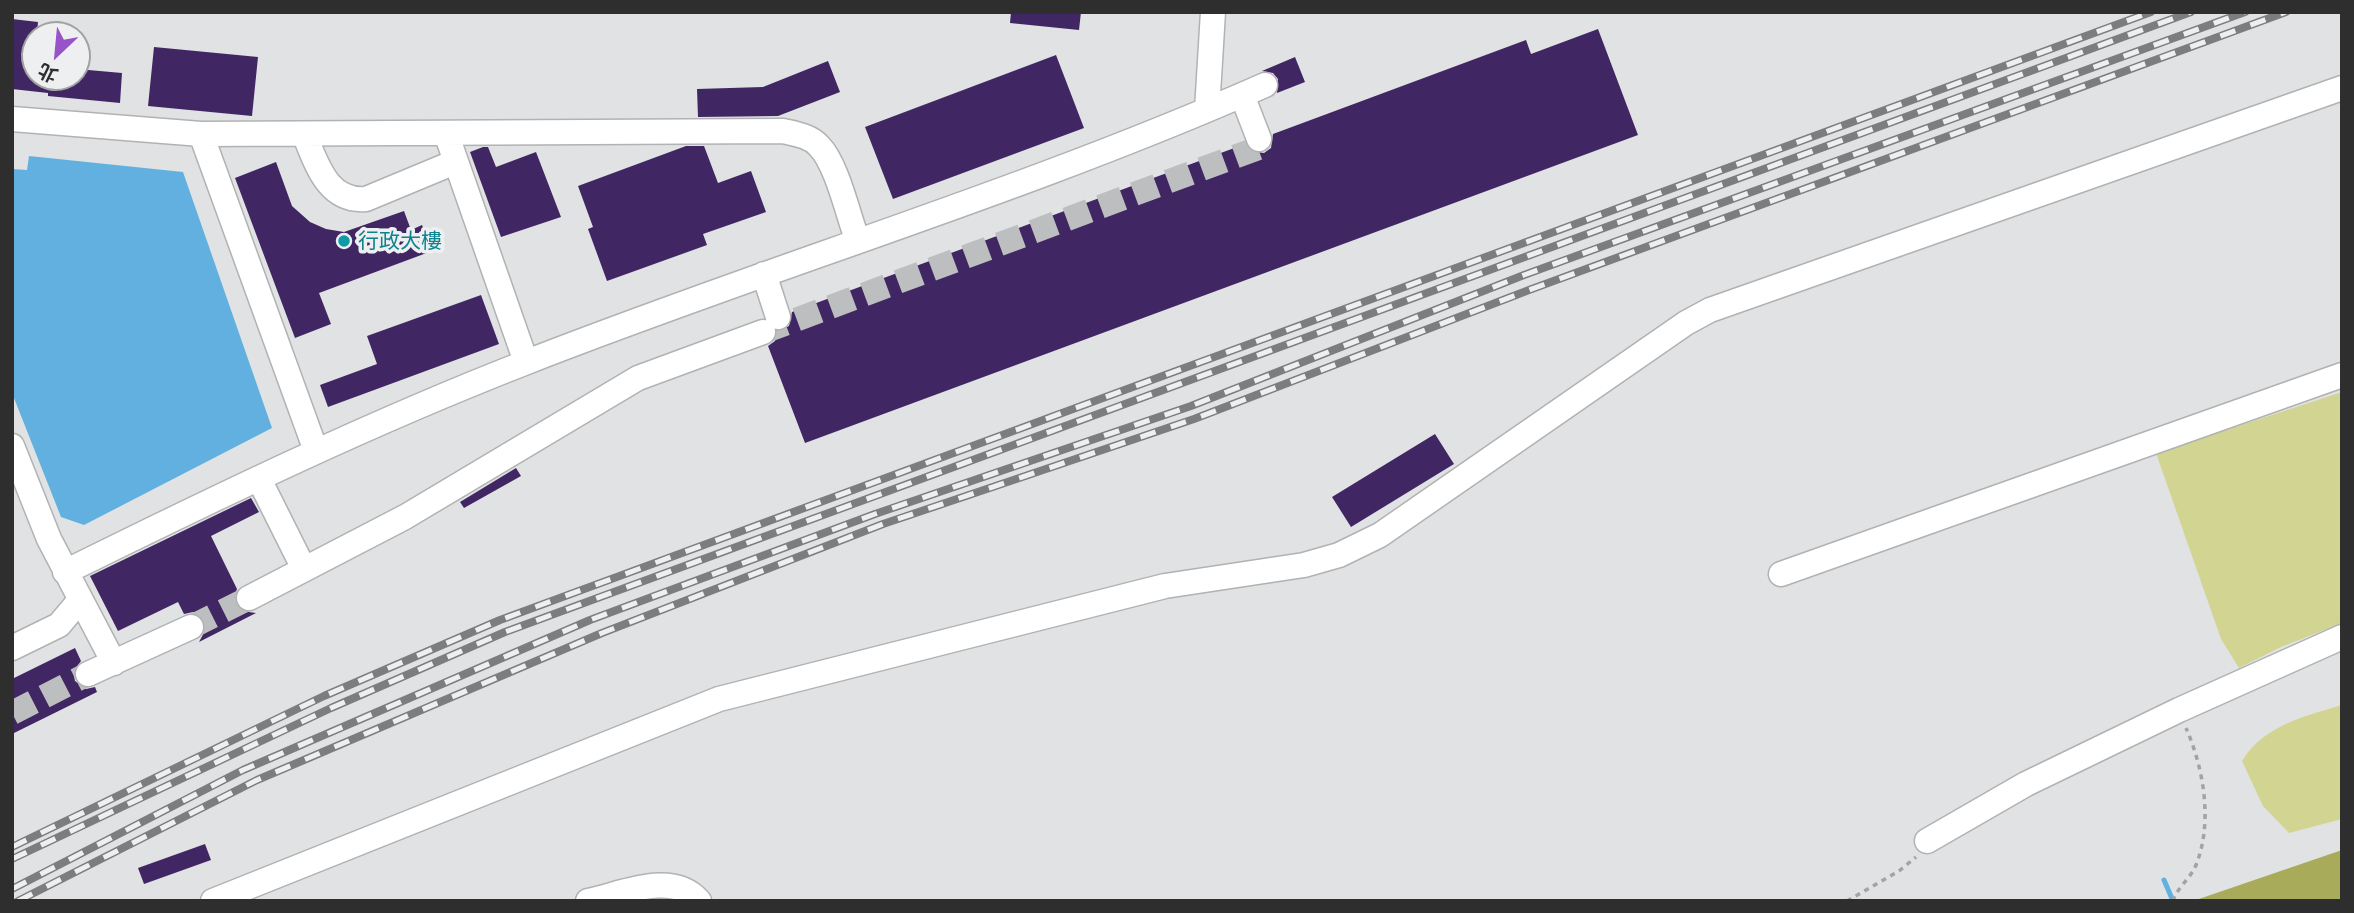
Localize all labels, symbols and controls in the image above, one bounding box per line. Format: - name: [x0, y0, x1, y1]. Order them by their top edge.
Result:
- north arrow: [21, 21, 91, 91]
- text: 北: [34, 59, 61, 87]
- place label: 行政大樓: [358, 228, 442, 254]
- marker: 行政大樓: [336, 233, 352, 249]

